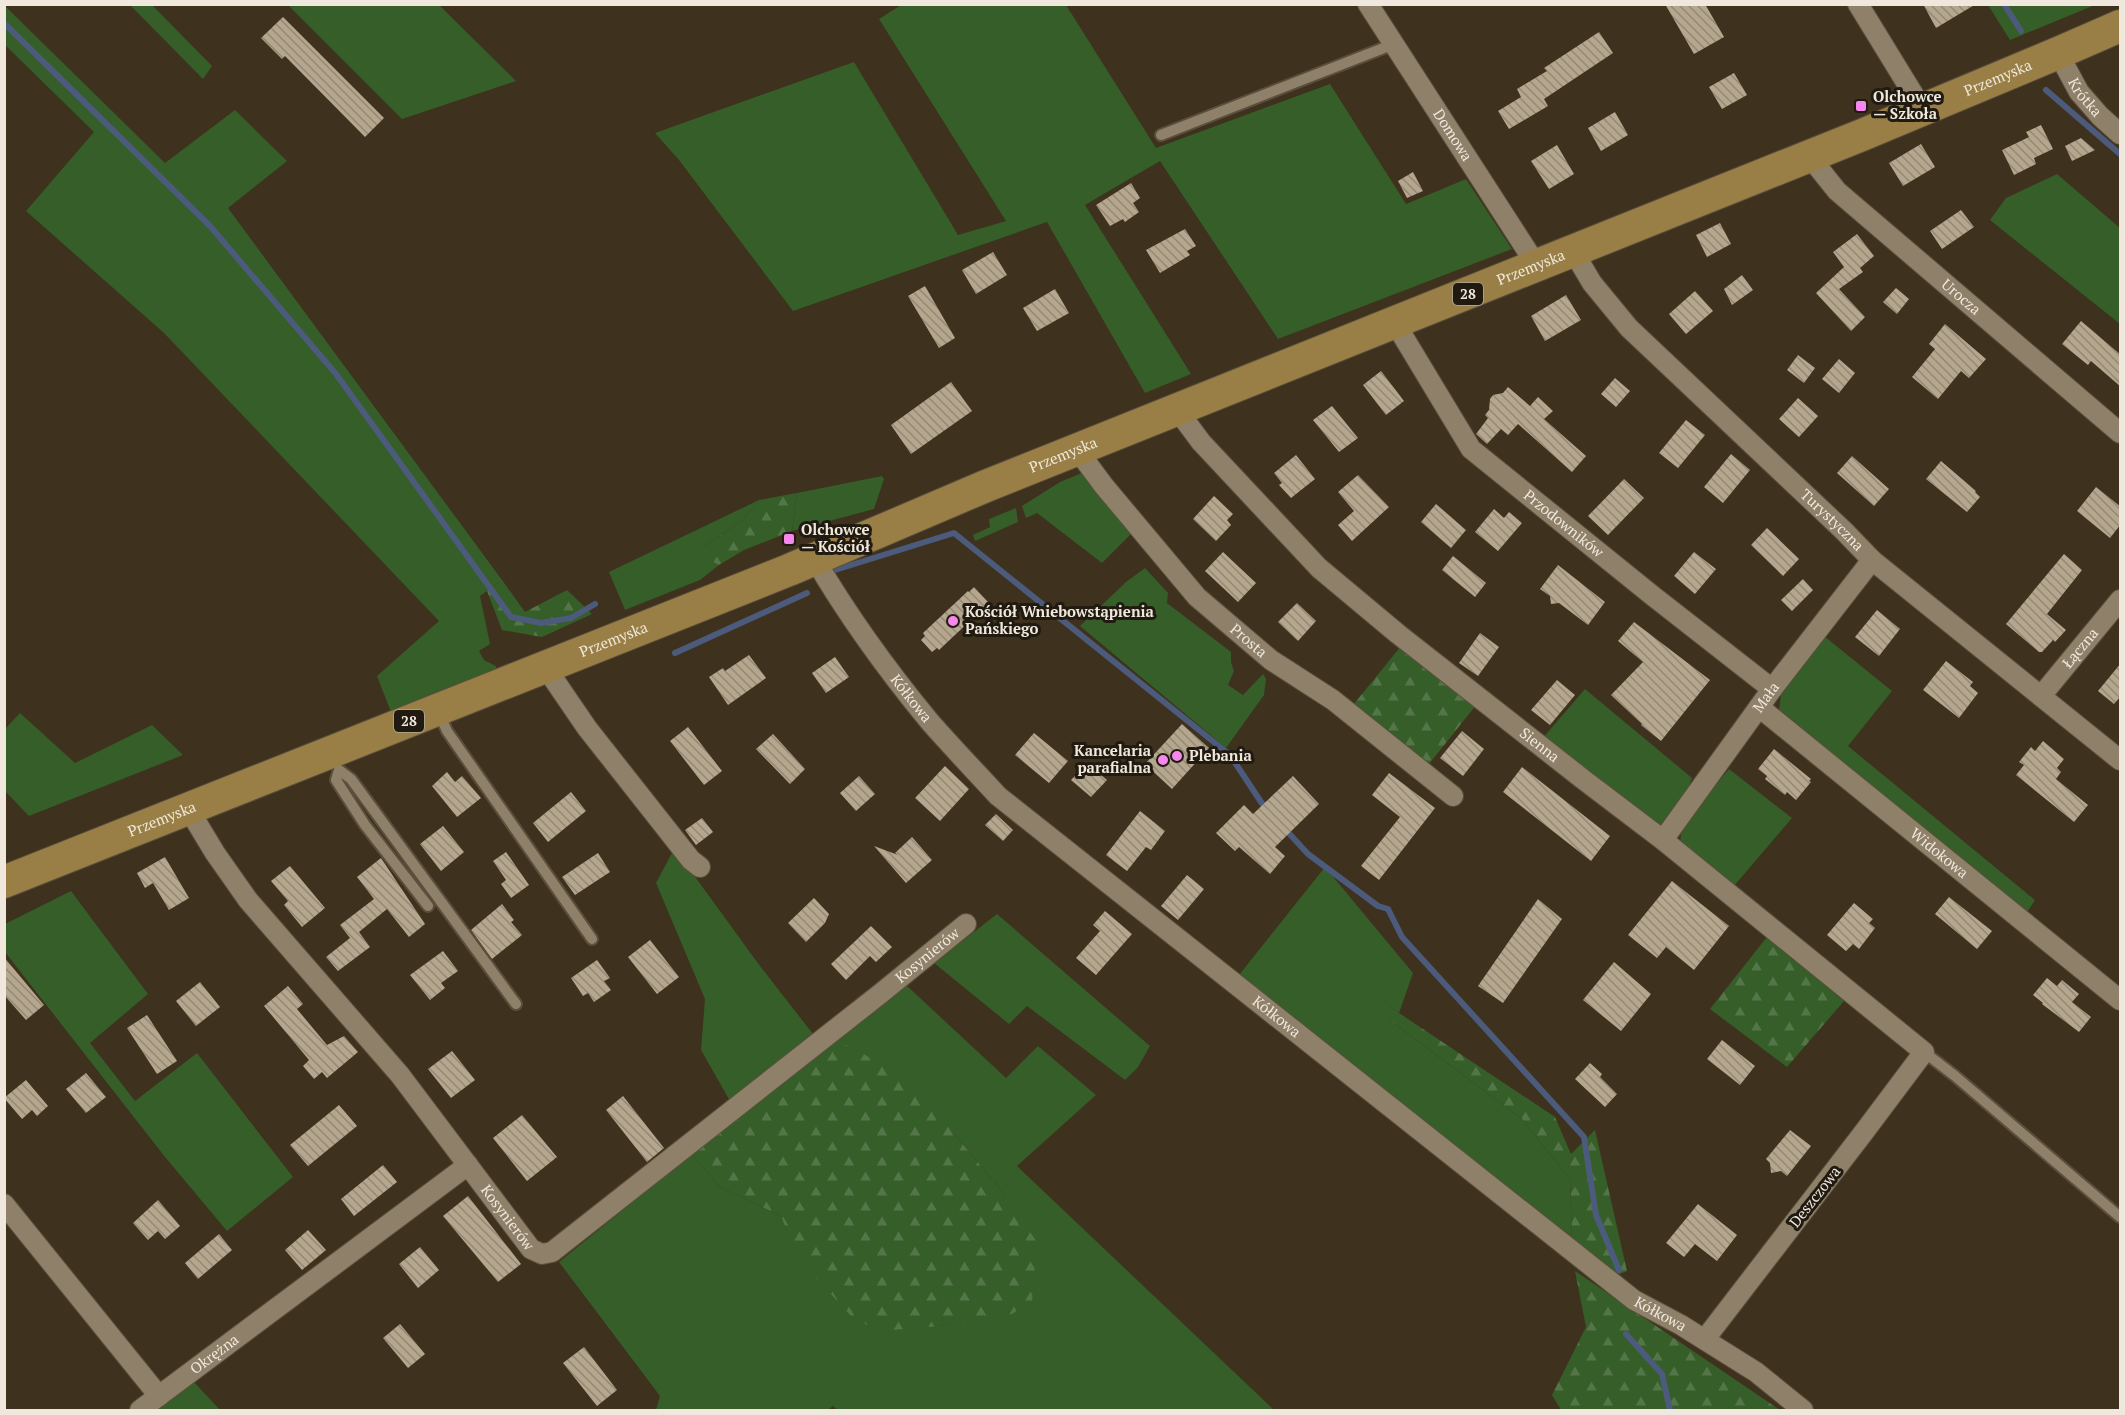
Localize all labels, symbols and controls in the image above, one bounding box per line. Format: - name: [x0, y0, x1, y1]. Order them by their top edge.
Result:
- street label: Przemyska: [1961, 54, 2035, 100]
- street label: Krótka: [2064, 74, 2107, 121]
- place label: Olchowce — Szkoła: [1873, 86, 1942, 123]
- marker: Olchowce — Szkoła: [1854, 99, 1868, 113]
- street label: Domowa: [1429, 105, 1478, 165]
- street label: Przemyska: [1494, 244, 1568, 289]
- street label: Urocza: [1938, 274, 1986, 319]
- road number: 28: [1453, 283, 1483, 305]
- street label: Przemyska: [1026, 431, 1100, 477]
- street label: Przodowników: [1520, 484, 1609, 562]
- street label: Turystyczna: [1797, 484, 1869, 555]
- place label: Olchowce — Kościół: [801, 519, 870, 556]
- marker: Olchowce — Kościół: [782, 532, 796, 546]
- place label: Kościół Wniebowstąpienia Pańskiego: [965, 601, 1155, 638]
- marker: Kościół Wniebowstąpienia Pańskiego: [946, 614, 960, 628]
- street label: Przemyska: [576, 616, 651, 661]
- street label: Prosta: [1226, 619, 1272, 662]
- street label: Łączna: [2057, 623, 2102, 672]
- street label: Kółkowa: [887, 670, 938, 727]
- street label: Mała: [1747, 677, 1783, 716]
- road number: 28: [394, 710, 424, 732]
- street label: Sienna: [1516, 722, 1564, 766]
- place label: Kancelaria parafialna: [1074, 740, 1152, 777]
- place label: Plebania: [1189, 745, 1252, 765]
- marker: Plebania: [1170, 749, 1184, 763]
- marker: Kancelaria parafialna: [1156, 753, 1170, 767]
- street label: Przemyska: [125, 796, 199, 841]
- street label: Widokowa: [1907, 823, 1973, 882]
- street label: Kosynierów: [891, 922, 964, 987]
- street label: Kółkowa: [1249, 991, 1306, 1042]
- street label: Deszczowa: [1784, 1161, 1845, 1231]
- street label: Kosynierów: [477, 1180, 540, 1255]
- street label: Kółkowa: [1631, 1291, 1691, 1335]
- street label: Okrężna: [186, 1329, 243, 1378]

